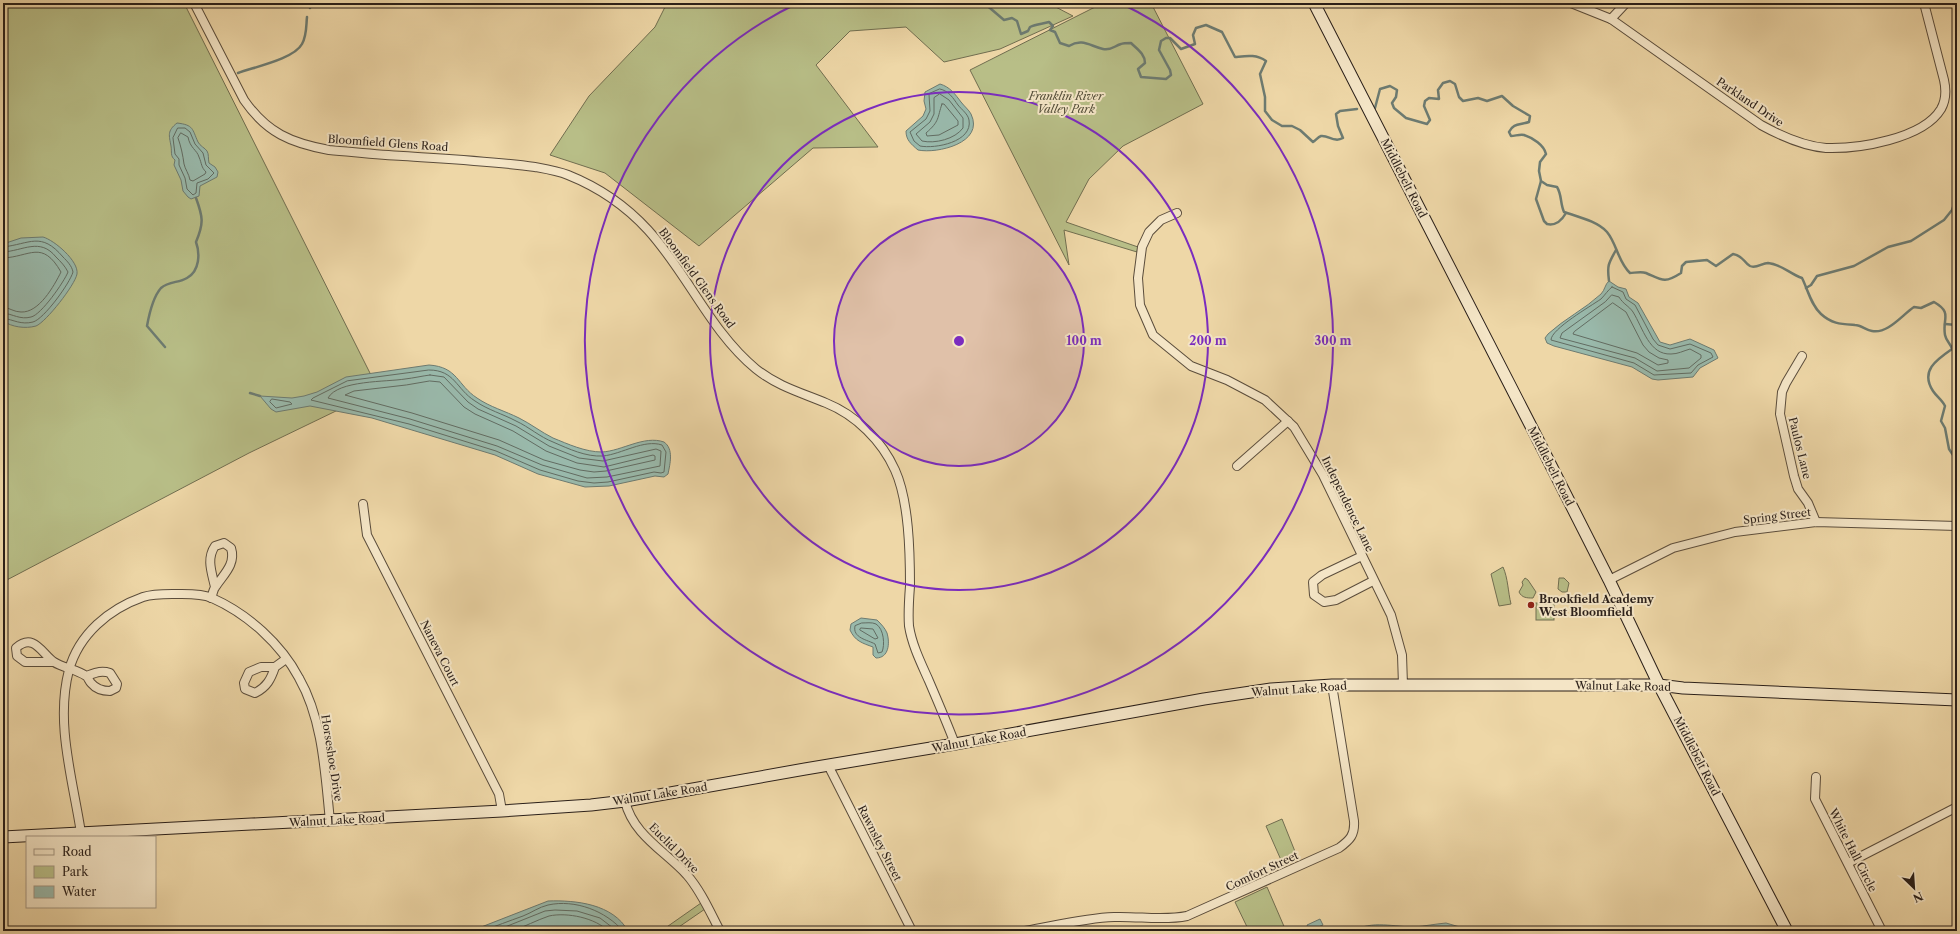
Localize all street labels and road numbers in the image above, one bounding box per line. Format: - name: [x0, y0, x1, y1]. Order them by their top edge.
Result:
- street label: Parkland Drive: [1714, 74, 1786, 130]
- street label: Bloomfield Glens Road: [327, 132, 449, 154]
- street label: Middlebelt Road: [1378, 136, 1430, 220]
- street label: Bloomfield Glens Road: [656, 225, 738, 331]
- street label: Paulos Lane: [1786, 416, 1814, 480]
- street label: Middlebelt Road: [1525, 424, 1577, 508]
- street label: Independence Lane: [1319, 454, 1377, 554]
- street label: Spring Street: [1742, 505, 1812, 527]
- street label: Naneva Court: [417, 618, 463, 688]
- street label: Walnut Lake Road: [1574, 678, 1671, 694]
- street label: Walnut Lake Road: [1250, 679, 1348, 699]
- street label: Horseshoe Drive: [318, 714, 346, 802]
- street label: Middlebelt Road: [1671, 714, 1723, 798]
- street label: Walnut Lake Road: [930, 725, 1028, 755]
- street label: Walnut Lake Road: [611, 780, 709, 809]
- street label: Rawnsley Street: [855, 803, 905, 883]
- street label: White Hall Circle: [1825, 805, 1880, 894]
- street label: Walnut Lake Road: [288, 810, 386, 830]
- street label: Euclid Drive: [646, 820, 702, 876]
- street label: Comfort Street: [1223, 848, 1301, 894]

